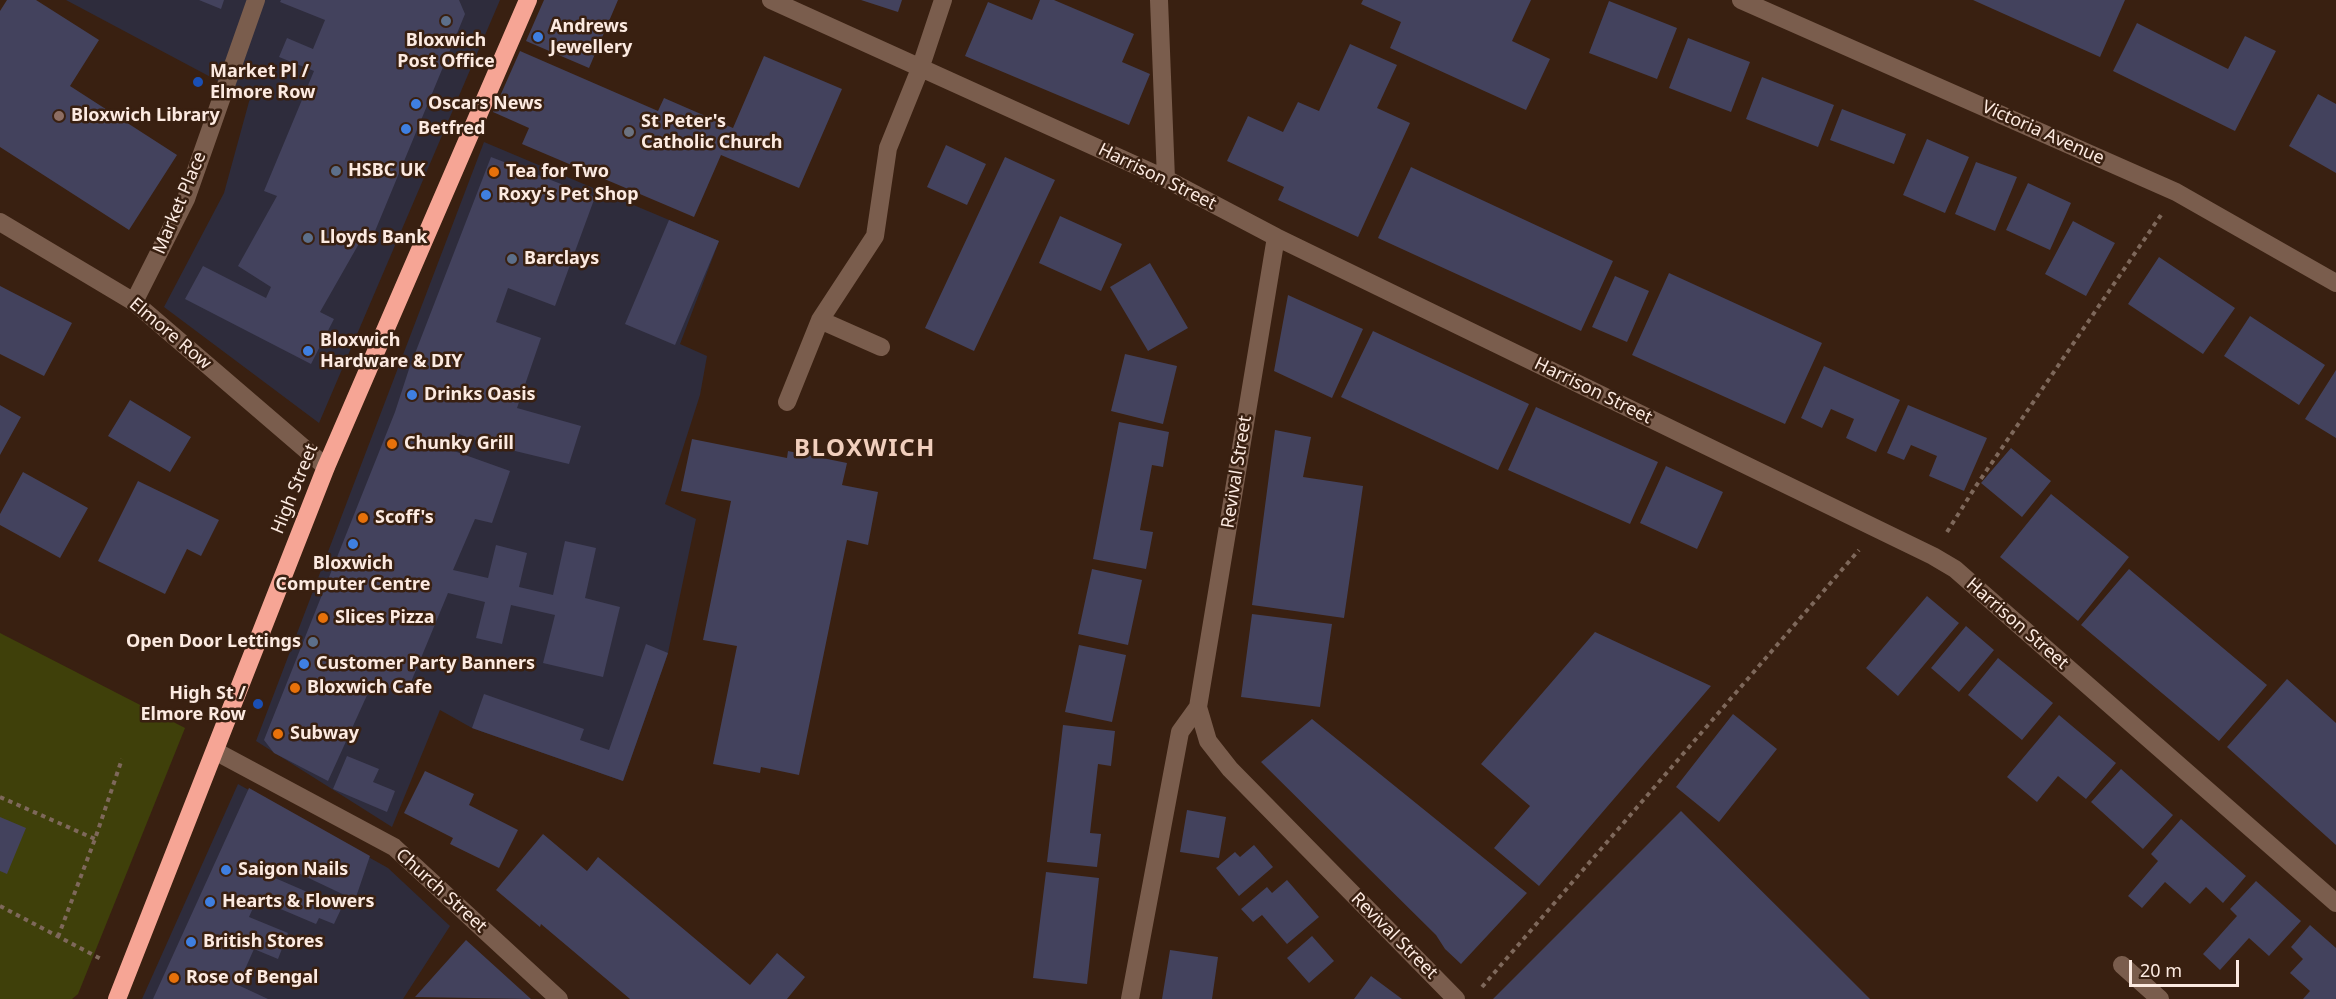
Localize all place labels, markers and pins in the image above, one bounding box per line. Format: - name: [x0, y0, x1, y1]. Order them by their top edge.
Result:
- marker: Bloxwich Post Office: [439, 14, 453, 28]
- place label: Andrews Jewellery: [550, 16, 632, 58]
- place label: Bloxwich Post Office: [397, 30, 495, 72]
- marker: Andrews Jewellery: [531, 30, 545, 44]
- place label: Market Pl / Elmore Row: [210, 61, 315, 104]
- marker: Market Pl / Elmore Row: [191, 75, 205, 89]
- place label: Oscars News: [428, 93, 543, 115]
- marker: Oscars News: [409, 97, 423, 111]
- place label: Bloxwich Library: [71, 105, 220, 127]
- marker: Bloxwich Library: [52, 109, 66, 123]
- place label: St Peter's Catholic Church: [641, 111, 782, 154]
- place label: Betfred: [418, 118, 485, 140]
- marker: Betfred: [399, 122, 413, 136]
- marker: St Peter's Catholic Church: [622, 125, 636, 139]
- place label: HSBC UK: [348, 160, 425, 182]
- place label: Tea for Two: [506, 161, 609, 183]
- marker: HSBC UK: [329, 164, 343, 178]
- marker: Tea for Two: [487, 165, 501, 179]
- place label: Roxy's Pet Shop: [498, 184, 639, 206]
- marker: Roxy's Pet Shop: [479, 188, 493, 202]
- place label: Lloyds Bank: [320, 227, 427, 249]
- marker: Lloyds Bank: [301, 231, 315, 245]
- place label: Barclays: [524, 248, 599, 270]
- marker: Barclays: [505, 252, 519, 266]
- place label: Bloxwich Hardware & DIY: [320, 330, 463, 372]
- marker: Bloxwich Hardware & DIY: [301, 344, 315, 358]
- place label: Drinks Oasis: [424, 384, 536, 406]
- marker: Drinks Oasis: [405, 388, 419, 402]
- place label: Chunky Grill: [404, 433, 514, 455]
- marker: Chunky Grill: [385, 437, 399, 451]
- place label: Scoff's: [375, 507, 434, 529]
- marker: Scoff's: [356, 511, 370, 525]
- marker: Bloxwich Computer Centre: [346, 537, 360, 551]
- place label: Bloxwich Computer Centre: [276, 553, 430, 596]
- place label: Slices Pizza: [335, 607, 435, 629]
- marker: Slices Pizza: [316, 611, 330, 625]
- place label: Open Door Lettings: [126, 631, 301, 653]
- marker: Open Door Lettings: [306, 635, 320, 649]
- place label: Customer Party Banners: [316, 653, 535, 675]
- marker: Customer Party Banners: [297, 657, 311, 671]
- place label: Bloxwich Cafe: [307, 677, 432, 699]
- marker: Bloxwich Cafe: [288, 681, 302, 695]
- place label: High St / Elmore Row: [141, 683, 246, 726]
- marker: High St / Elmore Row: [251, 697, 265, 711]
- place label: Subway: [290, 723, 359, 745]
- marker: Subway: [271, 727, 285, 741]
- place label: Saigon Nails: [238, 859, 348, 881]
- marker: Saigon Nails: [219, 863, 233, 877]
- place label: Hearts & Flowers: [222, 891, 374, 913]
- marker: Hearts & Flowers: [203, 895, 217, 909]
- place label: British Stores: [203, 931, 323, 953]
- marker: British Stores: [184, 935, 198, 949]
- place label: Rose of Bengal: [186, 967, 318, 989]
- marker: Rose of Bengal: [167, 971, 181, 985]

